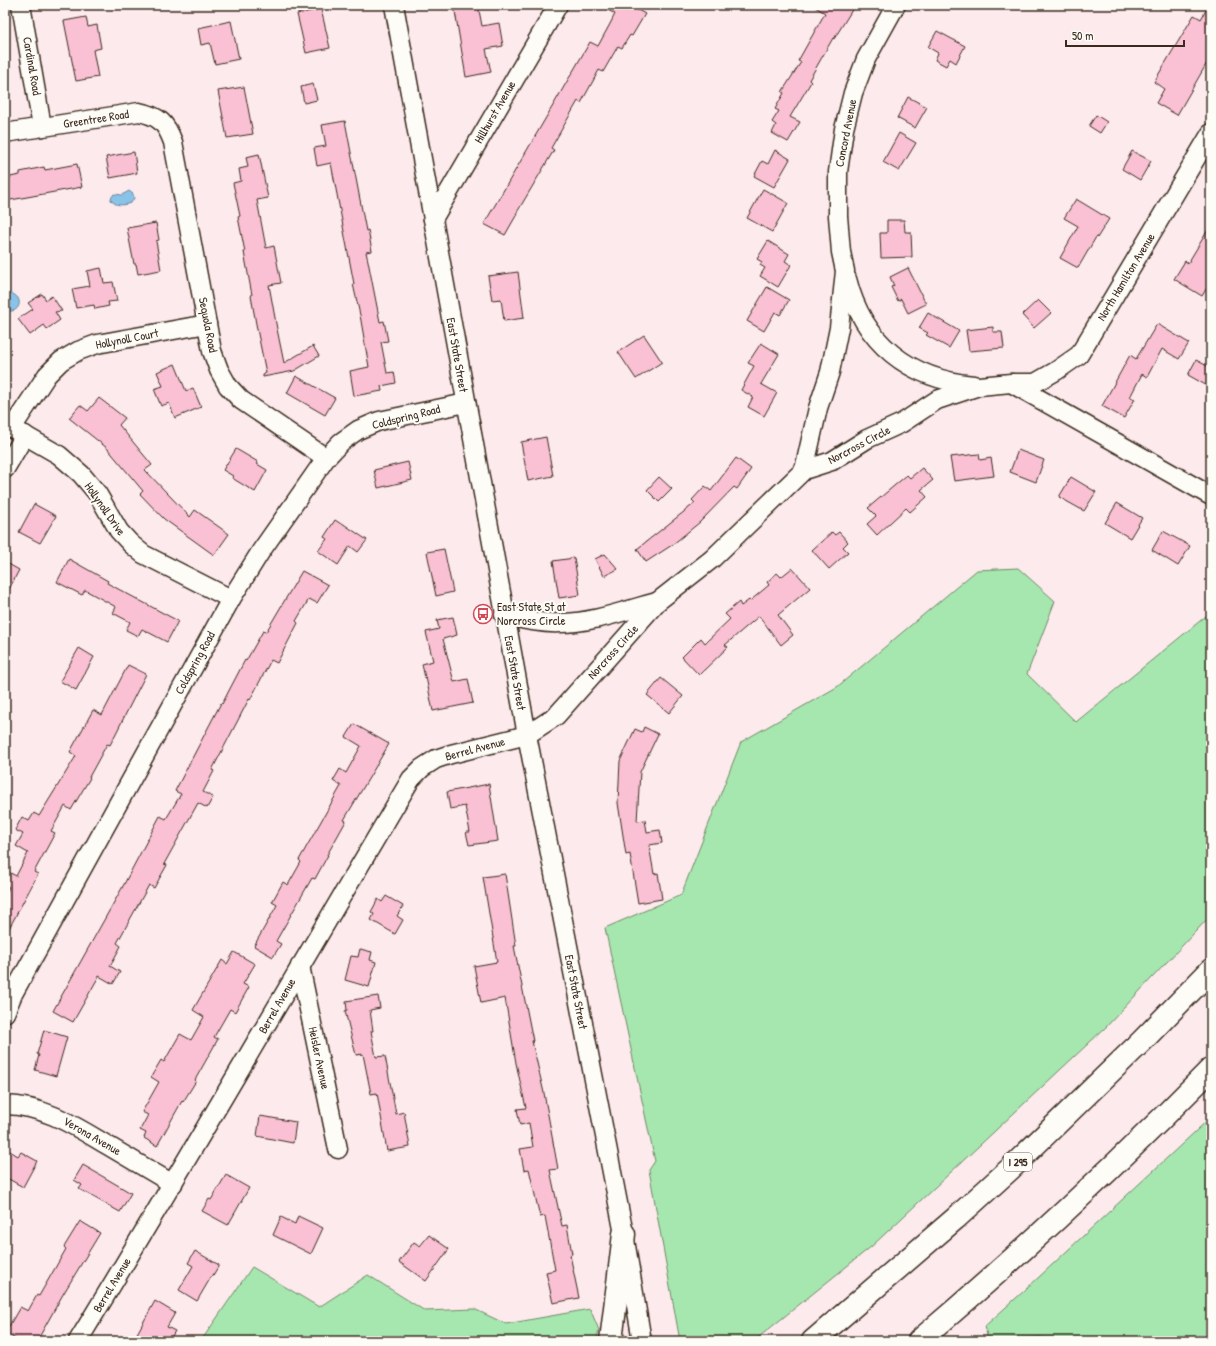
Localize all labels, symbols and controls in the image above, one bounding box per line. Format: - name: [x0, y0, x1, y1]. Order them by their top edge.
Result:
- scale bar: [1066, 22, 1184, 48]
- text: 50 m: [1072, 27, 1093, 44]
- street label: Cardinal Road: [19, 35, 46, 97]
- street label: Hillhurst Avenue: [470, 77, 520, 146]
- street label: Concord Avenue: [831, 97, 860, 168]
- street label: Greentree Road: [62, 105, 130, 132]
- street label: North Hamilton Avenue: [1093, 229, 1159, 324]
- street label: Sequola Road: [195, 296, 222, 354]
- street label: East State Street: [443, 316, 473, 394]
- street label: Hollynoll Court: [94, 324, 161, 353]
- street label: Coldspring Road: [370, 400, 442, 433]
- street label: Norcross Circle: [825, 421, 893, 468]
- street label: Hollynoll Drive: [81, 479, 130, 539]
- place label: East State St at Norcross Circle: [497, 598, 567, 629]
- bus stop icon: East State St at Norcross Circle: [472, 603, 494, 625]
- street label: Norcross Circle: [583, 620, 642, 683]
- street label: Coldspring Road: [170, 628, 219, 697]
- street label: East State Street: [501, 634, 531, 712]
- street label: Berrel Avenue: [443, 732, 507, 765]
- street label: East State Street: [561, 953, 592, 1031]
- street label: Berrel Avenue: [254, 975, 299, 1037]
- street label: Heisler Avenue: [305, 1025, 334, 1091]
- street label: Verona Avenue: [60, 1112, 125, 1159]
- road number: I 295: [1004, 1153, 1032, 1171]
- street label: Berrel Avenue: [89, 1254, 135, 1315]

